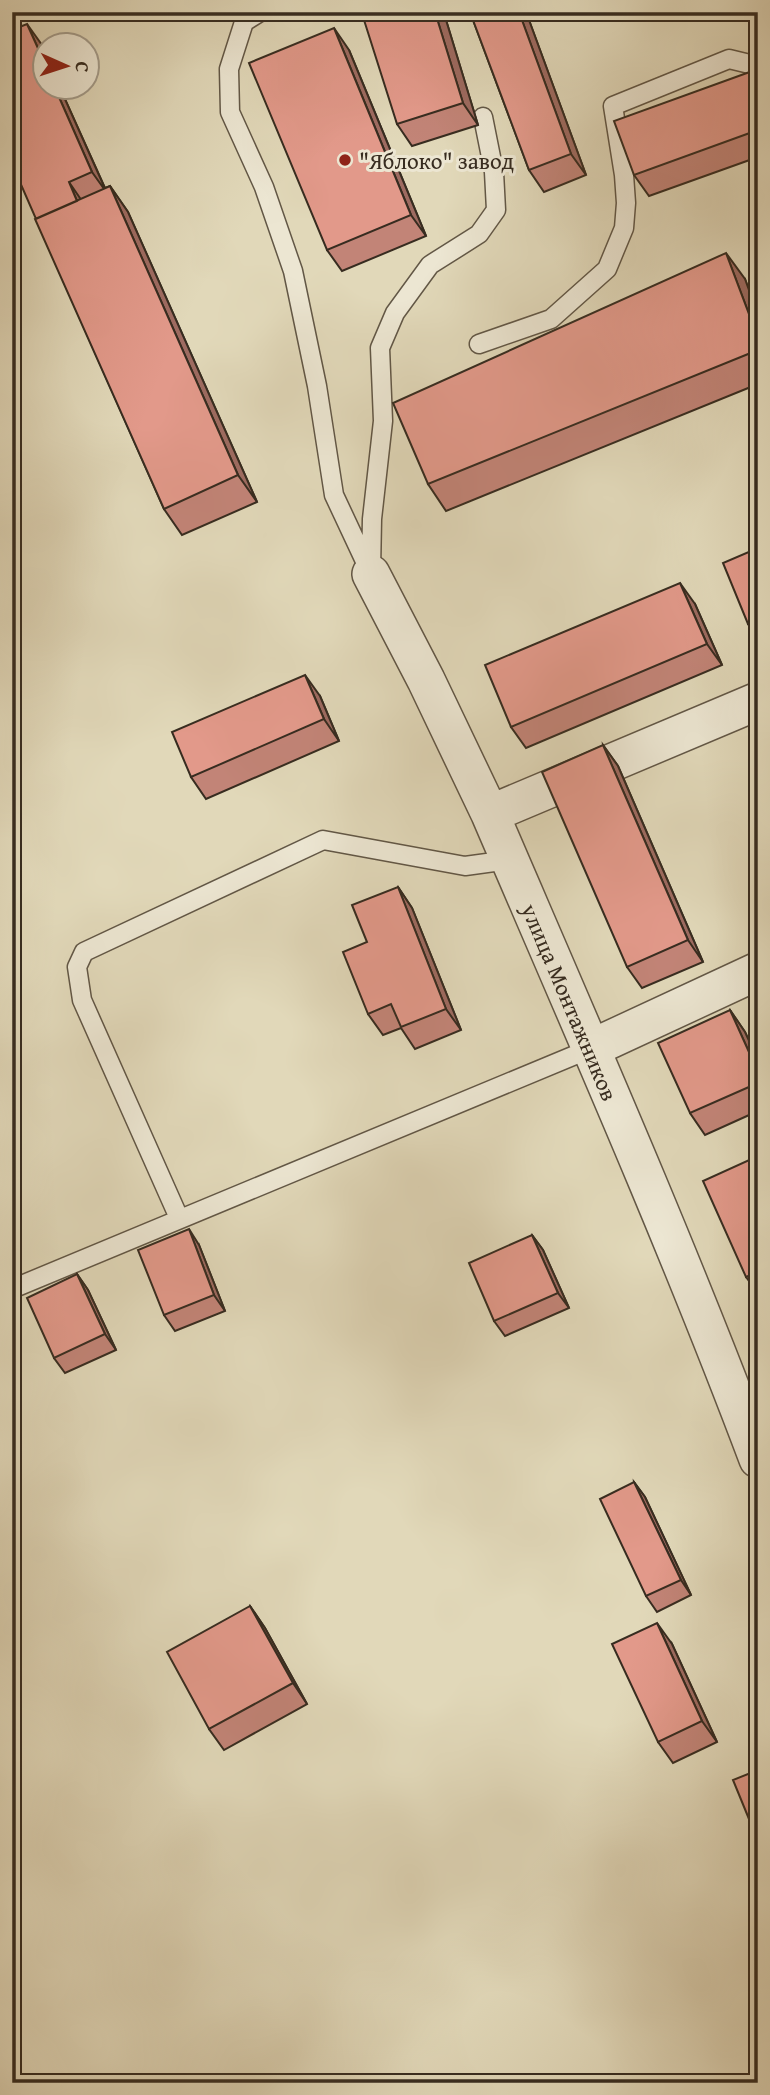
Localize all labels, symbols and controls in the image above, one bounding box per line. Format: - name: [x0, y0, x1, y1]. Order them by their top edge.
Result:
- north arrow: [32, 32, 102, 102]
- text: С: [69, 61, 97, 73]
- place label: "Яблоко" завод: [359, 144, 515, 177]
- marker: "Яблоко" завод: [337, 152, 353, 168]
- street label: улица Монтажников: [513, 897, 626, 1106]

